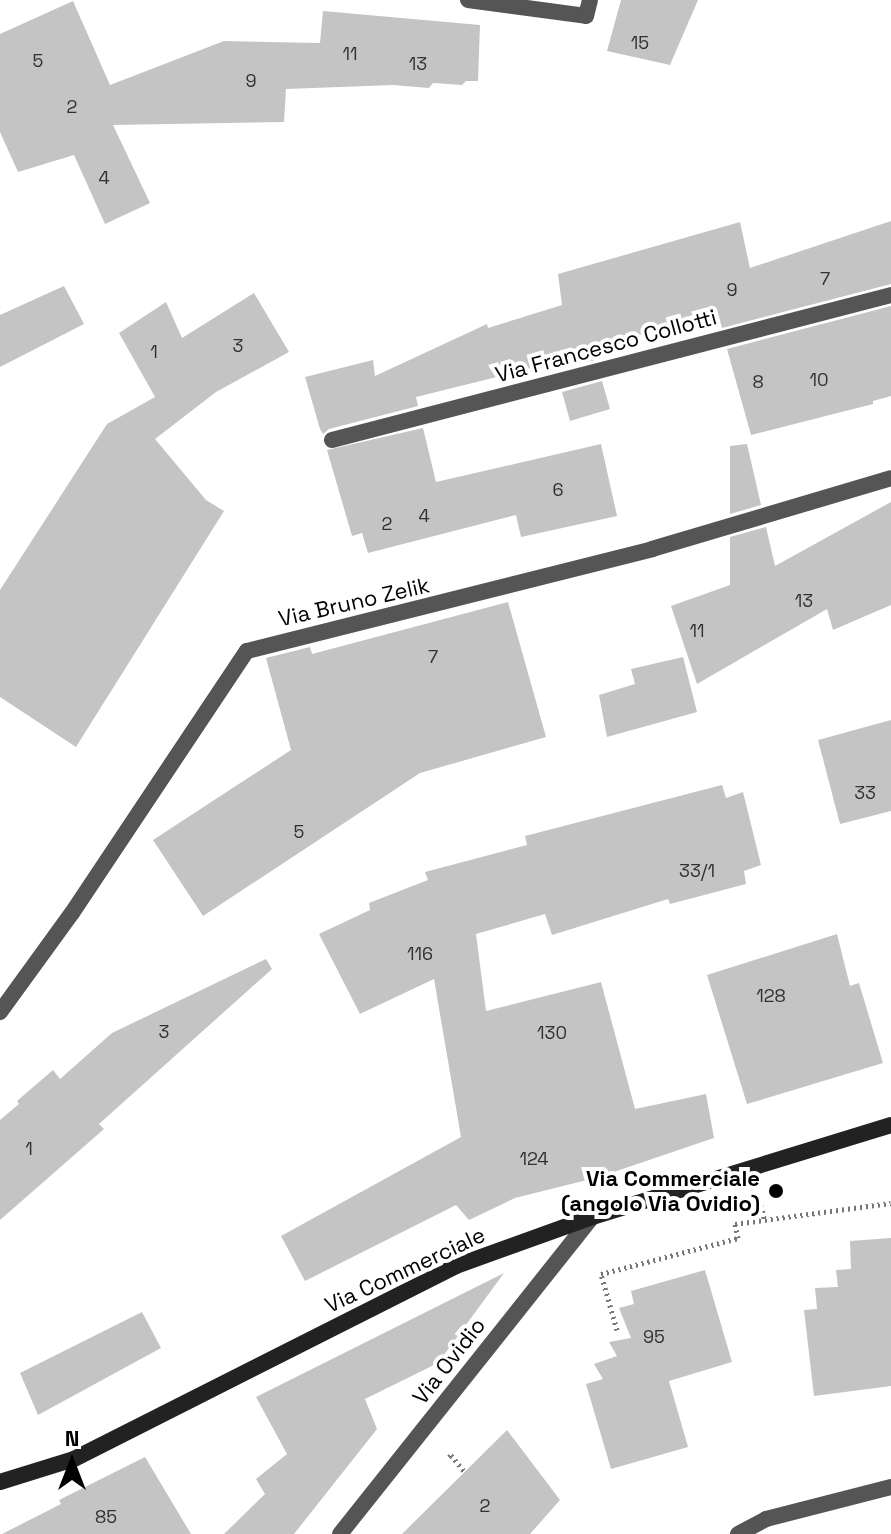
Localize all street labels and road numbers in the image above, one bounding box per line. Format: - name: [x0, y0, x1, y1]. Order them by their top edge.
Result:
- street label: Via Francesco Collotti: [492, 304, 720, 388]
- street label: Via Bruno Zelik: [276, 572, 432, 632]
- street label: Via Commerciale: [321, 1221, 489, 1319]
- street label: Via Ovidio: [407, 1313, 491, 1409]

